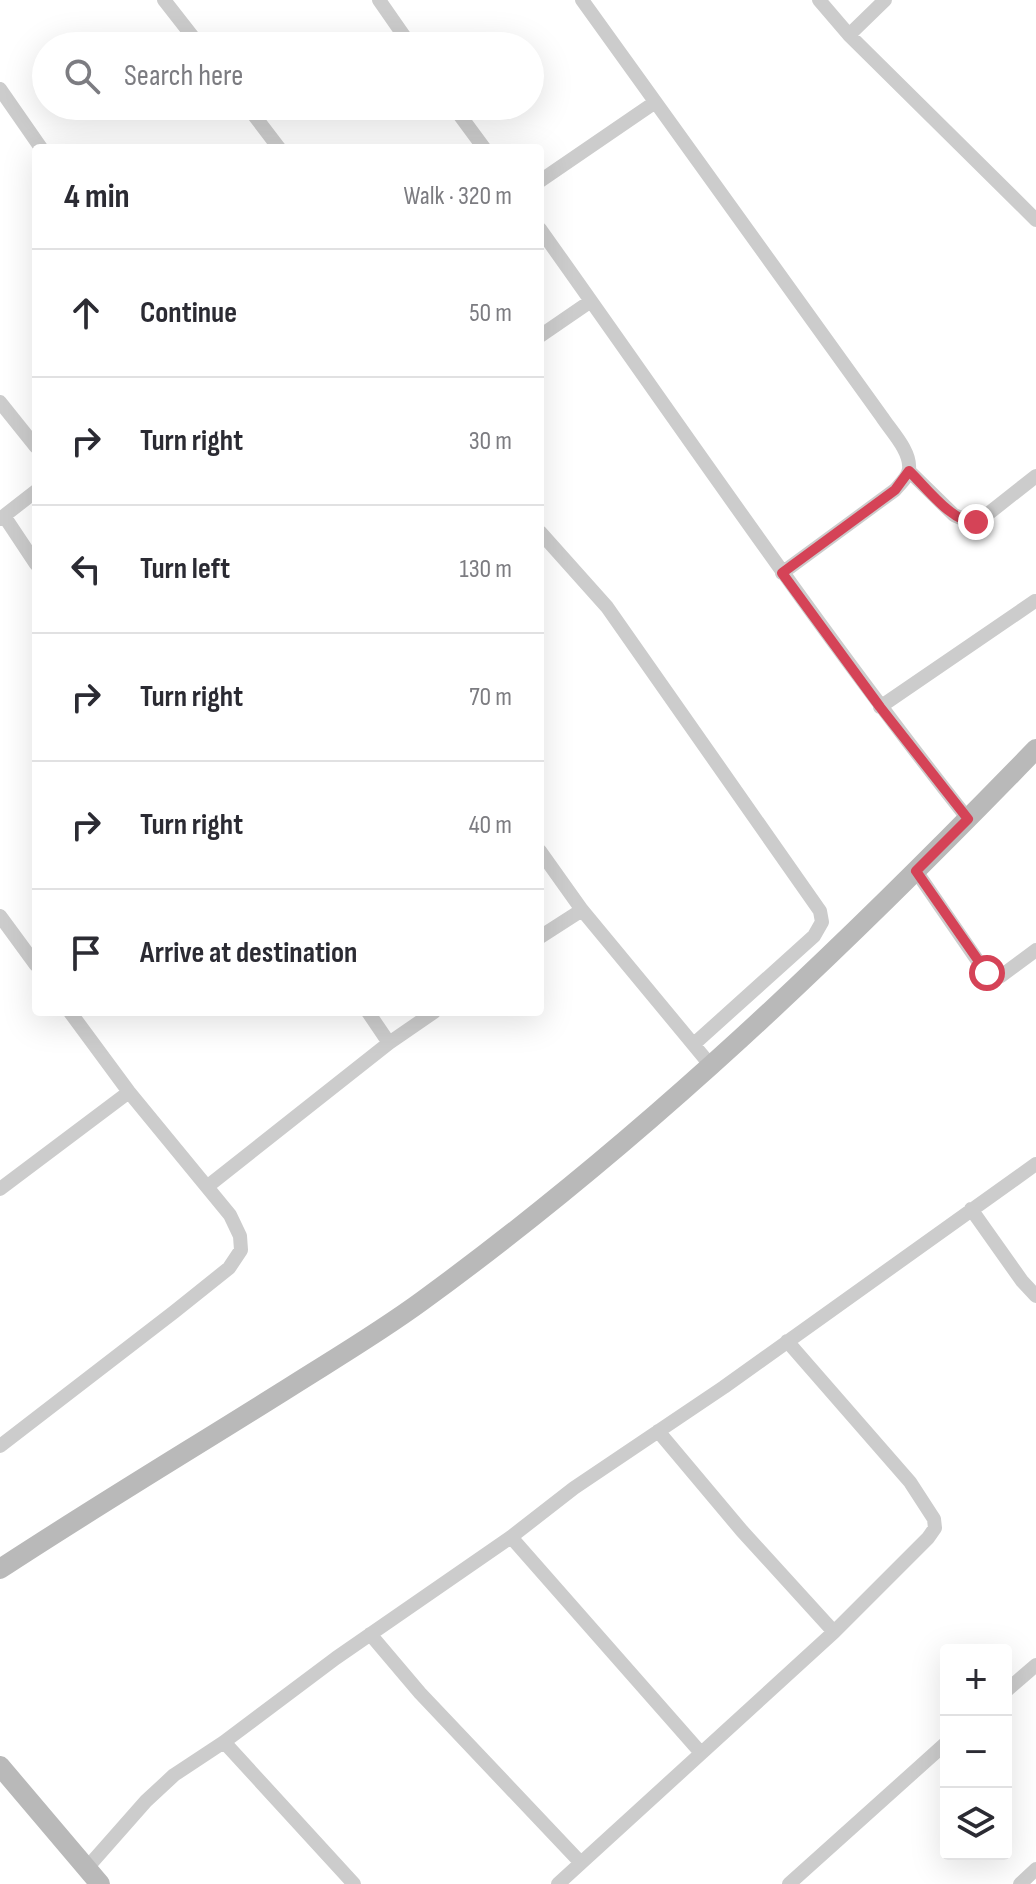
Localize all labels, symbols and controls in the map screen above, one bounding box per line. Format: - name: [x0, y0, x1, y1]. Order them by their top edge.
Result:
- search box: [32, 32, 544, 120]
- icon: search: [60, 54, 104, 98]
- text: Search here: [124, 58, 243, 94]
- text: 4 min: [64, 176, 130, 217]
- text: Walk · 320 m: [404, 181, 512, 212]
- icon: ahead: [64, 291, 108, 335]
- text: Continue: [140, 295, 237, 331]
- text: 50 m: [469, 298, 512, 329]
- icon: right: [64, 419, 108, 463]
- text: Turn right: [140, 423, 243, 459]
- text: 30 m: [469, 426, 512, 457]
- route end: [958, 504, 994, 540]
- icon: left: [64, 547, 108, 591]
- text: Turn left: [140, 551, 230, 587]
- text: 130 m: [460, 554, 512, 585]
- icon: right: [64, 675, 108, 719]
- text: Turn right: [140, 679, 243, 715]
- text: 70 m: [469, 682, 512, 713]
- icon: right: [64, 803, 108, 847]
- text: Turn right: [140, 807, 243, 843]
- text: 40 m: [469, 810, 512, 841]
- icon: arrive: [64, 931, 108, 975]
- text: Arrive at destination: [140, 935, 357, 971]
- route start: [969, 955, 1005, 991]
- map controls: [940, 1644, 1012, 1860]
- button: +: [940, 1644, 1012, 1716]
- button: −: [940, 1716, 1012, 1788]
- button: layers: [940, 1788, 1012, 1860]

